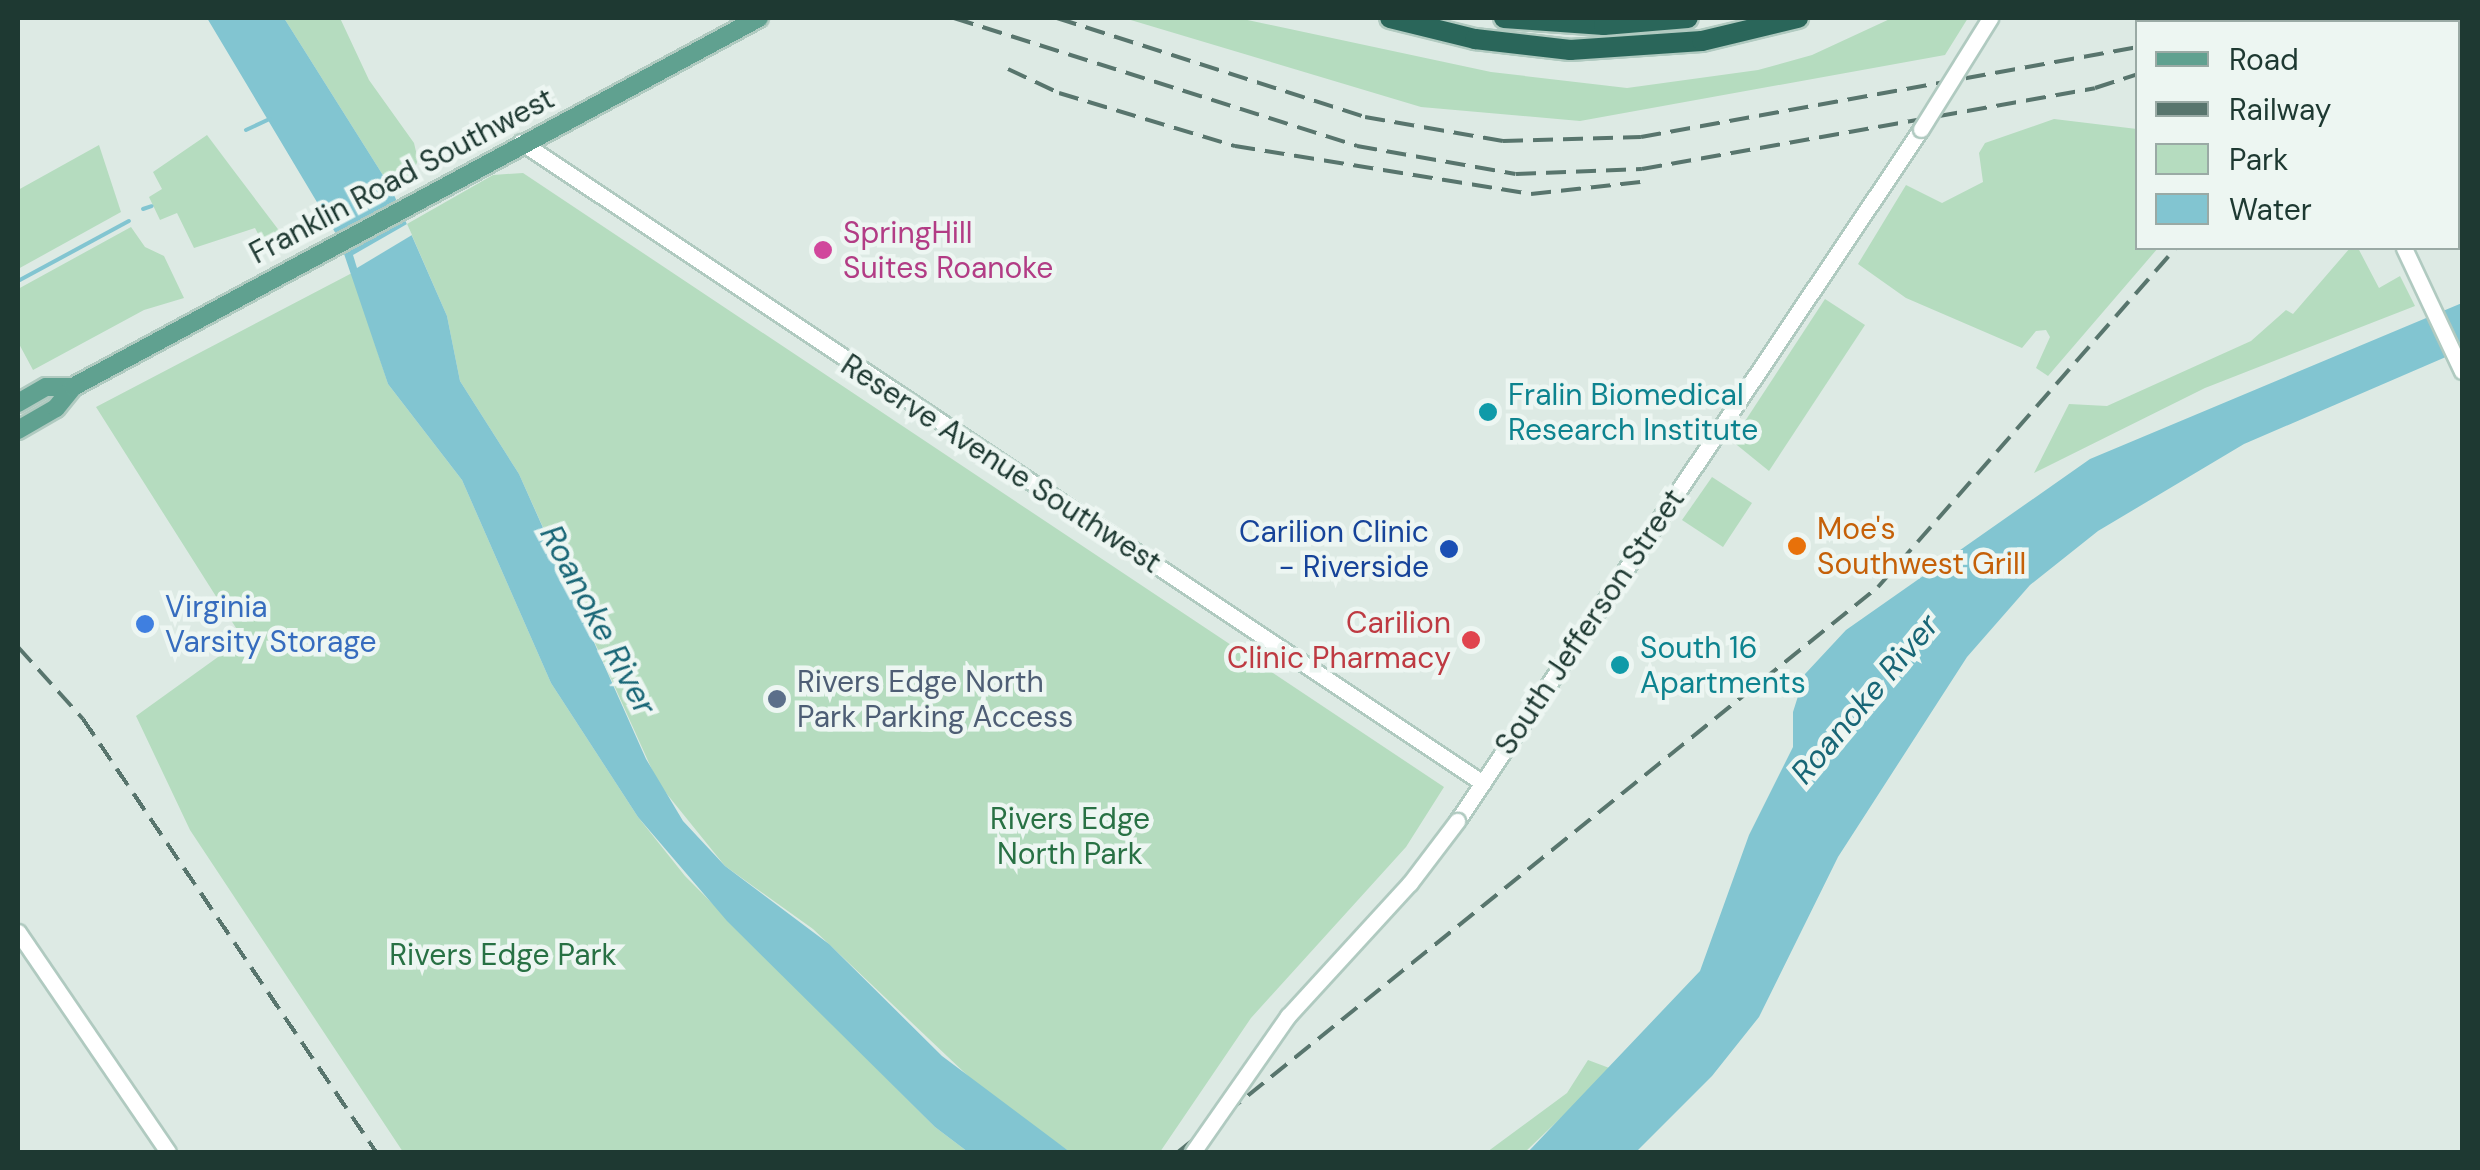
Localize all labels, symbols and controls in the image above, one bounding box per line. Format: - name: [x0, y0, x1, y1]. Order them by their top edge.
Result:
- legend: [2135, 20, 2460, 250]
- text: Road: [2229, 40, 2299, 79]
- street label: Franklin Road Southwest: [244, 80, 560, 272]
- text: Railway: [2229, 90, 2332, 129]
- text: Park: [2229, 140, 2288, 179]
- text: Water: [2229, 190, 2312, 229]
- place label: SpringHill Suites Roanoke: [843, 215, 1053, 286]
- marker: SpringHill Suites Roanoke: [812, 239, 834, 261]
- street label: Reserve Avenue Southwest: [834, 347, 1168, 581]
- place label: Fralin Biomedical Research Institute: [1508, 377, 1758, 448]
- marker: Fralin Biomedical Research Institute: [1477, 401, 1499, 423]
- street label: South Jefferson Street: [1488, 482, 1692, 762]
- place label: Moe's Southwest Grill: [1817, 511, 2026, 582]
- place label: Carilion Clinic - Riverside: [1239, 514, 1429, 584]
- water label: Roanoke River: [532, 519, 664, 721]
- marker: Moe's Southwest Grill: [1786, 535, 1808, 557]
- marker: Carilion Clinic - Riverside: [1438, 538, 1460, 560]
- place label: Virginia Varsity Storage: [165, 589, 377, 660]
- place label: Carilion Clinic Pharmacy: [1227, 605, 1451, 676]
- water label: Roanoke River: [1783, 607, 1947, 791]
- marker: Virginia Varsity Storage: [134, 613, 156, 635]
- marker: Carilion Clinic Pharmacy: [1460, 629, 1482, 651]
- place label: South 16 Apartments: [1640, 630, 1806, 700]
- marker: South 16 Apartments: [1609, 654, 1631, 676]
- place label: Rivers Edge North Park Parking Access: [797, 664, 1073, 734]
- marker: Rivers Edge North Park Parking Access: [766, 688, 788, 710]
- park label: Rivers Edge North Park: [990, 801, 1150, 872]
- park label: Rivers Edge Park: [389, 937, 617, 973]

